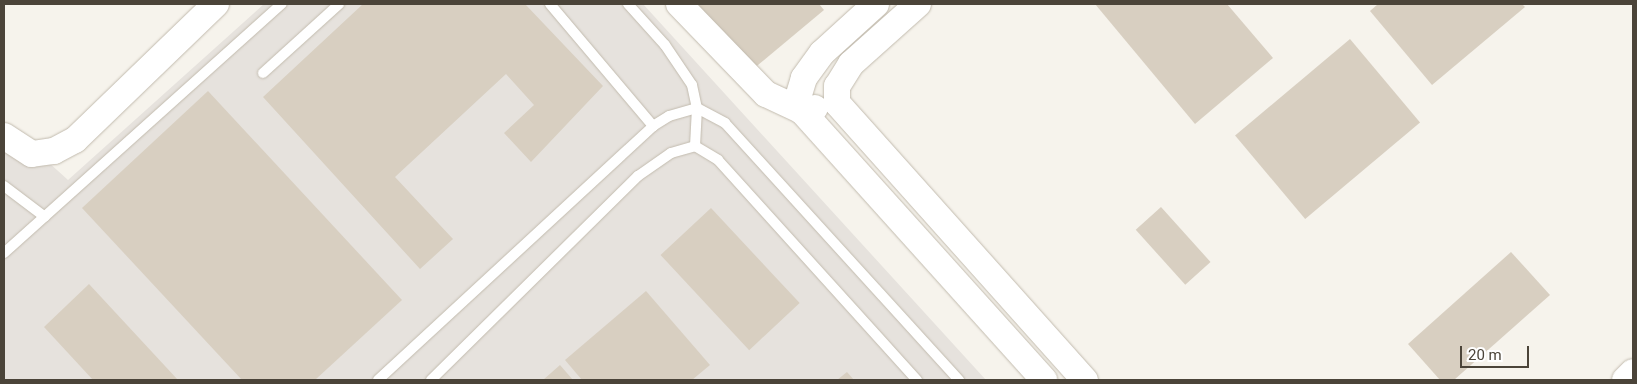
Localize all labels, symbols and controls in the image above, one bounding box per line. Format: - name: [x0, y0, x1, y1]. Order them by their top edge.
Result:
- scale bar: [1462, 336, 1531, 368]
- text: 20 m: [1468, 346, 1502, 364]

